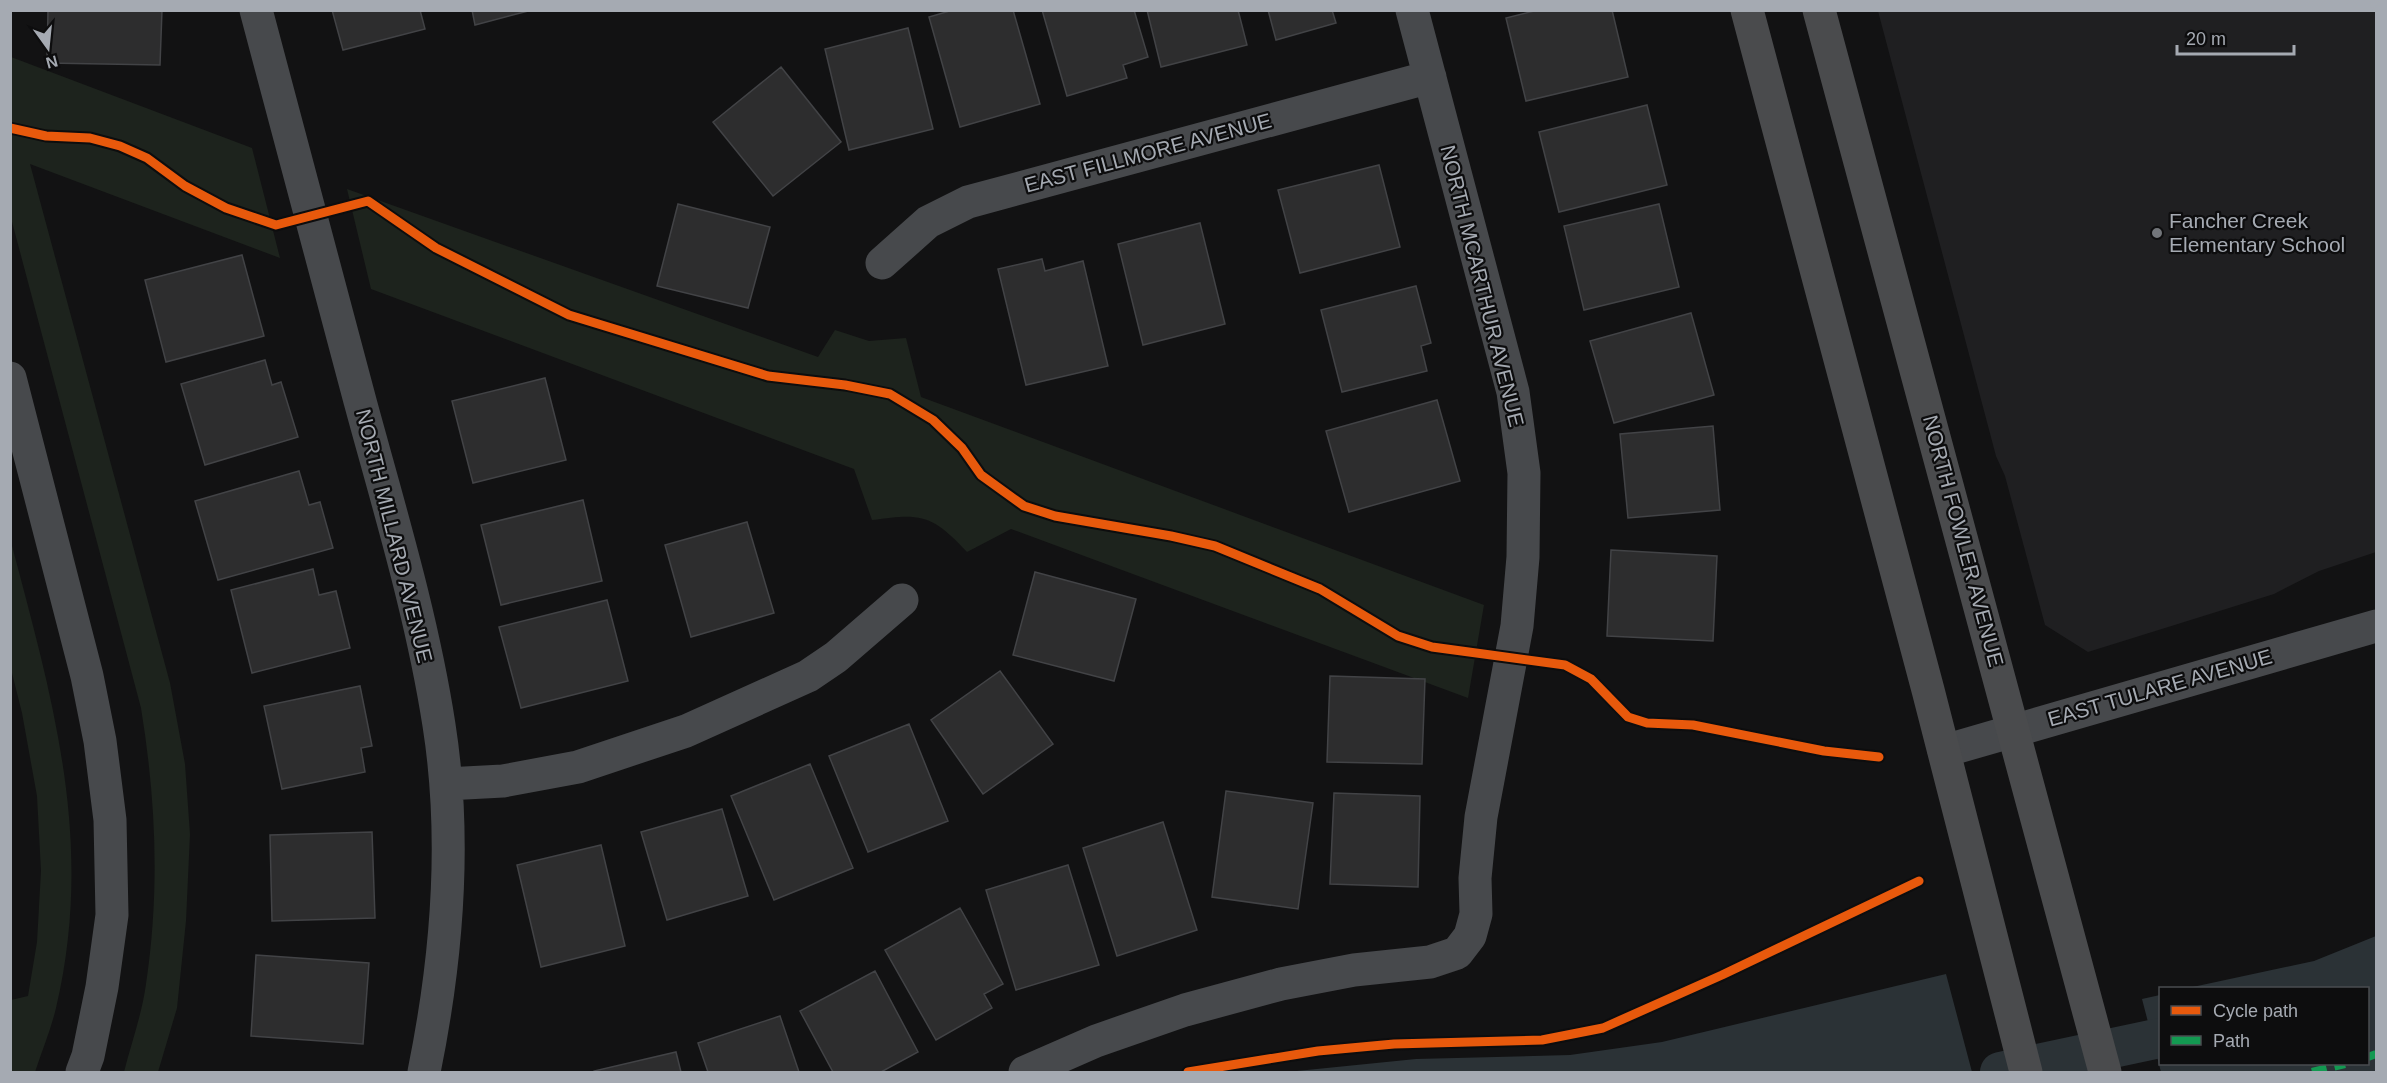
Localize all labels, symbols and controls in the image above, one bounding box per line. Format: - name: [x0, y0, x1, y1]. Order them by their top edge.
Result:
- north arrow: [18, 18, 78, 78]
- scale bar: [2177, 18, 2294, 56]
- text: 20 m: [2186, 29, 2226, 49]
- text: N: [44, 52, 60, 72]
- street label: EAST FILLMORE AVENUE: [1022, 108, 1274, 197]
- street label: NORTH MCARTHUR AVENUE: [1436, 143, 1529, 429]
- place label: Fancher Creek Elementary School: [2169, 209, 2345, 256]
- marker: Fancher Creek Elementary School: [2150, 226, 2164, 240]
- street label: NORTH MILLARD AVENUE: [352, 407, 437, 665]
- street label: NORTH FOWLER AVENUE: [1919, 413, 2008, 669]
- street label: EAST TULARE AVENUE: [2045, 644, 2275, 731]
- legend: [2159, 987, 2369, 1065]
- text: Cycle path: [2213, 1001, 2298, 1021]
- text: Path: [2213, 1031, 2250, 1051]

